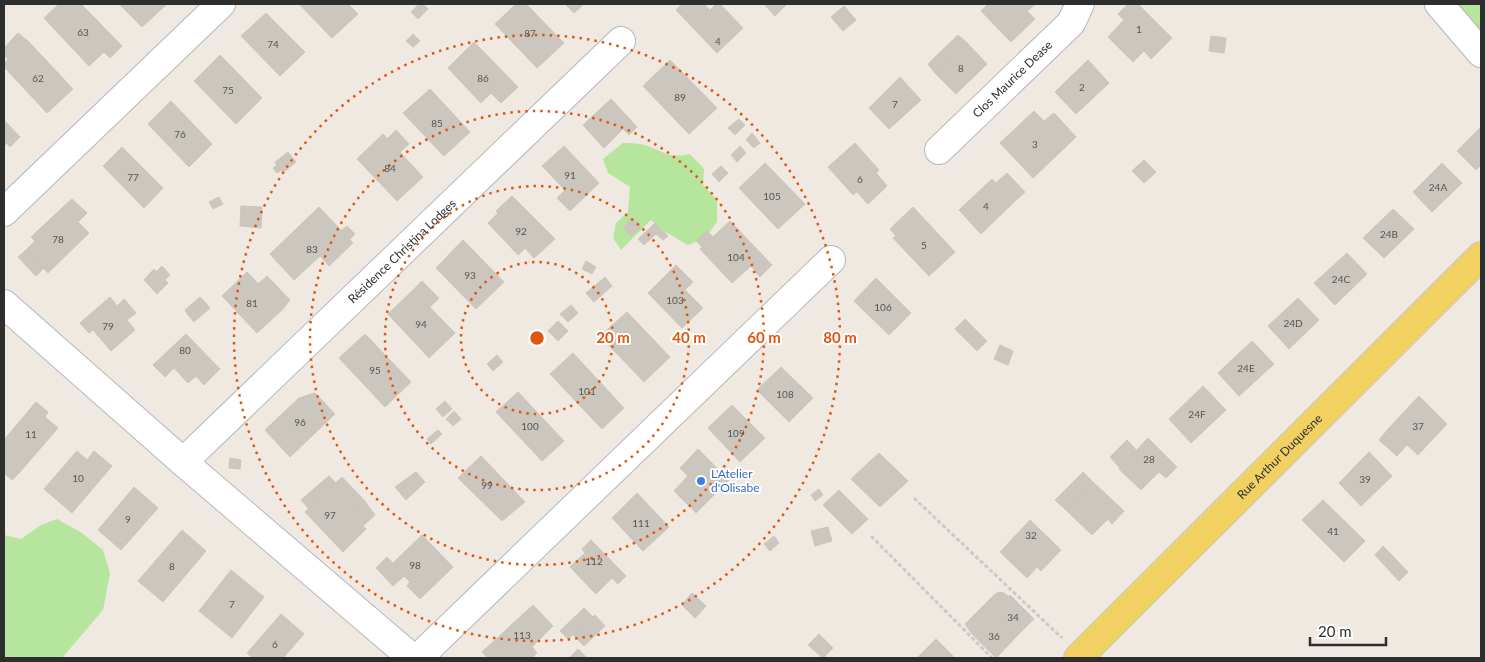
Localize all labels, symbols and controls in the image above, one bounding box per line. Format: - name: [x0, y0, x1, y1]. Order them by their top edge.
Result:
- house number: 1: [1136, 23, 1142, 35]
- house number: 63: [77, 26, 89, 38]
- house number: 87: [524, 27, 536, 39]
- house number: 4: [715, 35, 721, 47]
- street label: Clos Maurice Dease: [969, 37, 1055, 121]
- house number: 74: [267, 38, 279, 50]
- house number: 8: [958, 62, 964, 74]
- house number: 62: [32, 72, 44, 84]
- house number: 86: [477, 72, 489, 84]
- house number: 2: [1079, 81, 1085, 93]
- house number: 75: [222, 84, 234, 96]
- house number: 89: [674, 91, 686, 103]
- house number: 7: [892, 98, 898, 110]
- house number: 85: [431, 117, 443, 129]
- house number: 76: [174, 128, 186, 140]
- house number: 3: [1032, 138, 1038, 150]
- house number: 84: [384, 162, 396, 174]
- house number: 91: [564, 169, 576, 181]
- house number: 77: [127, 171, 139, 183]
- house number: 6: [857, 173, 863, 185]
- house number: 24A: [1429, 181, 1447, 193]
- house number: 105: [763, 190, 781, 202]
- street label: Résidence Christina Lodges: [345, 196, 459, 306]
- house number: 4: [983, 200, 989, 212]
- house number: 92: [515, 225, 527, 237]
- house number: 24B: [1380, 228, 1398, 240]
- house number: 78: [52, 233, 64, 245]
- house number: 5: [921, 239, 927, 251]
- house number: 83: [306, 243, 318, 255]
- house number: 104: [727, 251, 745, 263]
- house number: 93: [464, 269, 476, 281]
- house number: 24C: [1332, 273, 1350, 285]
- house number: 103: [666, 294, 684, 306]
- house number: 81: [246, 297, 258, 309]
- house number: 106: [874, 301, 892, 313]
- house number: 24D: [1283, 317, 1303, 329]
- house number: 94: [415, 318, 427, 330]
- house number: 79: [102, 320, 114, 332]
- text: 20 m: [596, 328, 630, 346]
- text: 40 m: [672, 328, 706, 346]
- text: 60 m: [747, 328, 781, 346]
- text: 80 m: [823, 328, 857, 346]
- centre of rings: [528, 329, 546, 347]
- house number: 80: [179, 344, 191, 356]
- house number: 24E: [1237, 362, 1255, 374]
- house number: 95: [369, 364, 381, 376]
- house number: 101: [578, 385, 596, 397]
- house number: 108: [776, 388, 794, 400]
- house number: 24F: [1188, 408, 1206, 420]
- street label: Rue Arthur Duquesne: [1234, 411, 1325, 502]
- house number: 96: [294, 416, 306, 428]
- house number: 100: [521, 420, 539, 432]
- house number: 37: [1412, 420, 1424, 432]
- house number: 109: [727, 427, 745, 439]
- house number: 11: [25, 428, 37, 440]
- house number: 28: [1143, 453, 1155, 465]
- place label: L'Atelier d'Olisabe: [711, 466, 760, 495]
- house number: 10: [72, 472, 84, 484]
- house number: 39: [1359, 473, 1371, 485]
- marker: L'Atelier d'Olisabe: [695, 475, 707, 487]
- house number: 99: [481, 479, 493, 491]
- house number: 97: [324, 509, 336, 521]
- house number: 9: [125, 513, 131, 525]
- house number: 111: [632, 517, 650, 529]
- house number: 41: [1327, 525, 1339, 537]
- house number: 32: [1025, 529, 1037, 541]
- house number: 112: [585, 555, 603, 567]
- house number: 98: [409, 559, 421, 571]
- house number: 8: [169, 560, 175, 572]
- house number: 7: [229, 598, 235, 610]
- house number: 34: [1007, 611, 1019, 623]
- scale bar: [1310, 614, 1386, 646]
- text: 20 m: [1318, 622, 1352, 640]
- house number: 113: [513, 629, 531, 641]
- house number: 36: [988, 630, 1000, 642]
- house number: 6: [272, 638, 278, 650]

